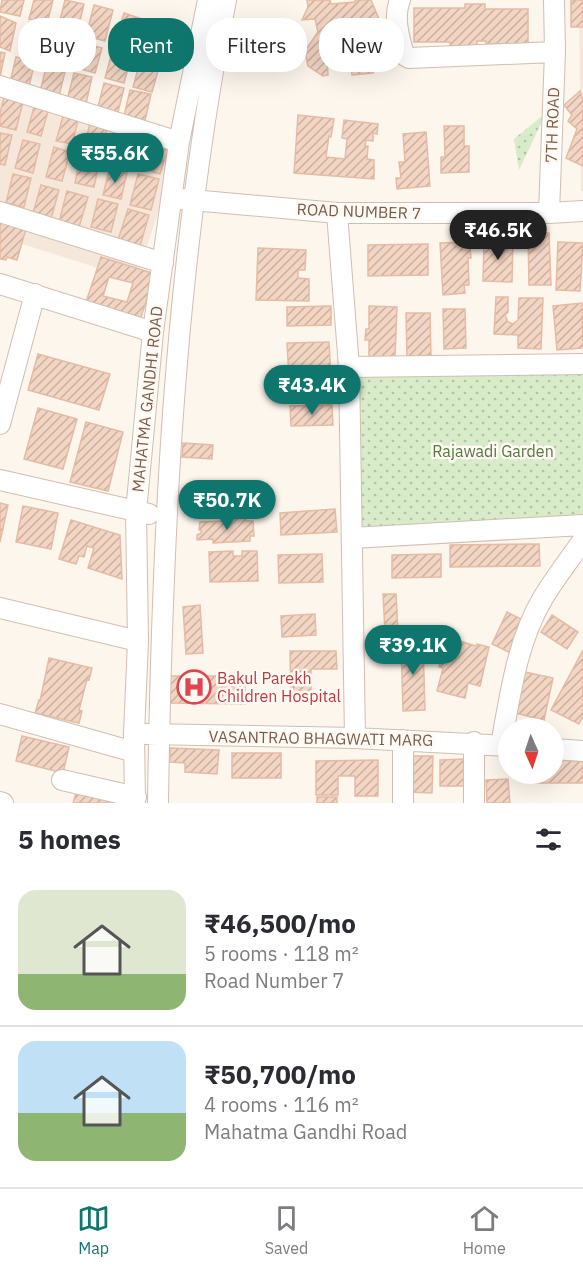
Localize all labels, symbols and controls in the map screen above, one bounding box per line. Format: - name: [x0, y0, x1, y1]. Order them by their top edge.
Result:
- chip: Buy: [18, 18, 96, 72]
- chip: Rent: [108, 18, 194, 72]
- chip: Filters: [206, 18, 307, 72]
- chip: New: [319, 18, 404, 72]
- street label: 7TH ROAD: [541, 87, 563, 163]
- pin: ₹55.6K: [66, 133, 164, 184]
- text: ₹55.6K: [81, 139, 149, 166]
- street label: ROAD NUMBER 7: [296, 199, 422, 223]
- pin: ₹46.5K: [449, 210, 547, 261]
- text: ₹46.5K: [464, 216, 532, 243]
- street label: MAHATMA GANDHI ROAD: [127, 305, 167, 493]
- pin: ₹43.4K: [263, 365, 361, 416]
- text: ₹43.4K: [278, 371, 346, 398]
- park label: Rajawadi Garden: [432, 441, 554, 461]
- pin: ₹50.7K: [178, 480, 276, 531]
- text: ₹50.7K: [193, 486, 261, 513]
- pin: ₹39.1K: [364, 625, 462, 676]
- text: ₹39.1K: [379, 631, 447, 658]
- place label: Bakul Parekh Children Hospital: [217, 668, 341, 706]
- hospital icon: Bakul Parekh Children Hospital: [176, 669, 212, 705]
- north arrow: [498, 718, 564, 784]
- map controls: [498, 718, 564, 784]
- street label: VASANTRAO BHAGWATI MARG: [209, 726, 433, 750]
- text: 5 homes: [18, 822, 121, 856]
- icon: filters: [532, 823, 565, 856]
- text: ₹46,500/mo: [204, 906, 356, 940]
- icon: home: [66, 914, 138, 986]
- text: 5 rooms · 118 m²: [204, 940, 359, 967]
- text: Road Number 7: [204, 967, 344, 994]
- text: ₹50,700/mo: [204, 1057, 356, 1091]
- icon: home: [66, 1065, 138, 1137]
- text: 4 rooms · 116 m²: [204, 1091, 359, 1118]
- text: Mahatma Gandhi Road: [204, 1118, 407, 1145]
- tab: Map: [77, 1202, 110, 1258]
- tab: Saved: [265, 1202, 308, 1258]
- tab: Home: [463, 1202, 506, 1258]

